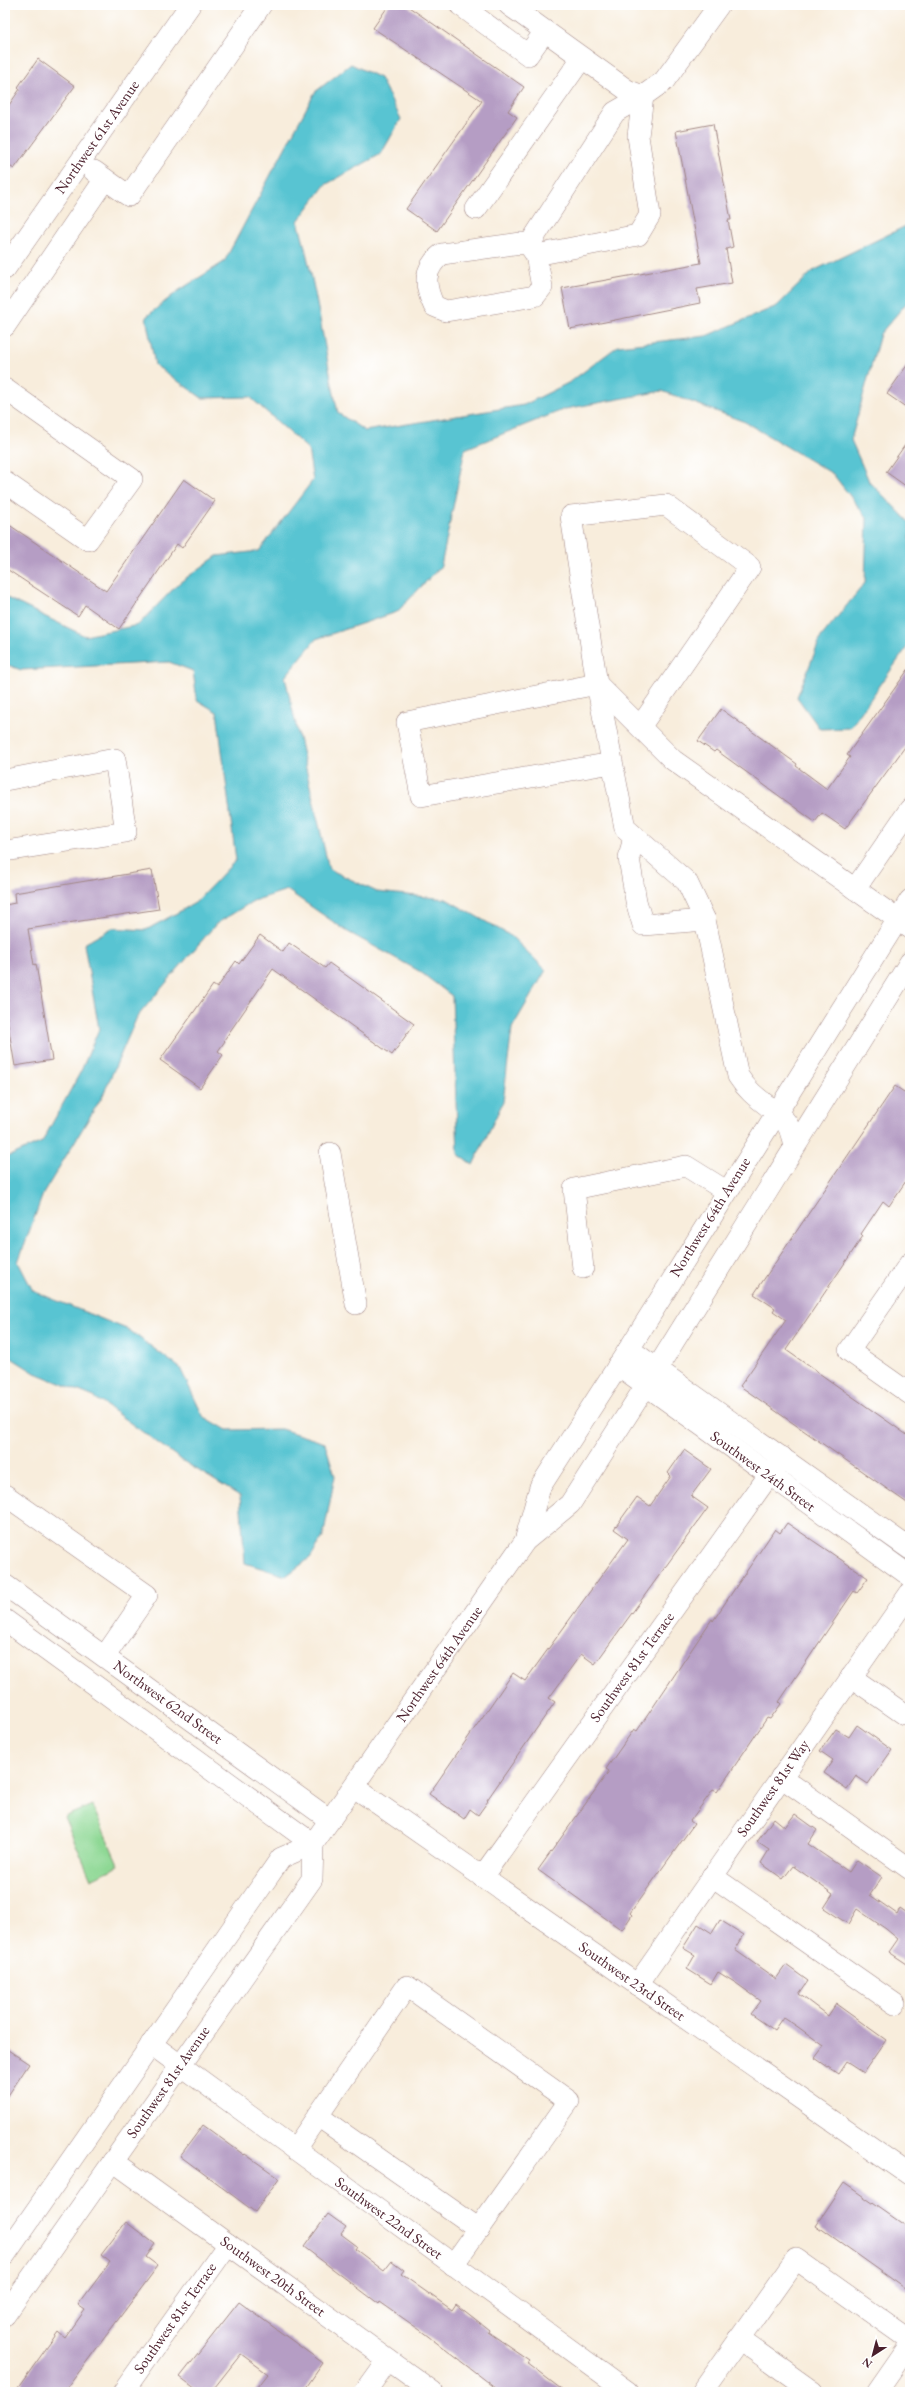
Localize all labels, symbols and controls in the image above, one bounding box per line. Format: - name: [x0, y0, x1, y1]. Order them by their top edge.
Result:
- street label: Northwest 61st Avenue: [50, 76, 143, 197]
- street label: Northwest 64th Avenue: [665, 1153, 754, 1280]
- street label: Southwest 24th Street: [707, 1426, 820, 1515]
- street label: Northwest 64th Avenue: [391, 1602, 486, 1726]
- street label: Southwest 81st Terrace: [585, 1608, 678, 1726]
- street label: Northwest 62nd Street: [110, 1656, 227, 1748]
- street label: Southwest 81st Way: [732, 1735, 813, 1840]
- street label: Southwest 23rd Street: [575, 1937, 689, 2025]
- street label: Southwest 81st Avenue: [122, 2022, 214, 2142]
- street label: Southwest 22nd Street: [332, 2172, 447, 2263]
- street label: Southwest 20th Street: [217, 2231, 330, 2320]
- street label: Southwest 81st Terrace: [129, 2258, 220, 2377]
- north arrow: [853, 2335, 893, 2375]
- text: N: [859, 2355, 875, 2371]

